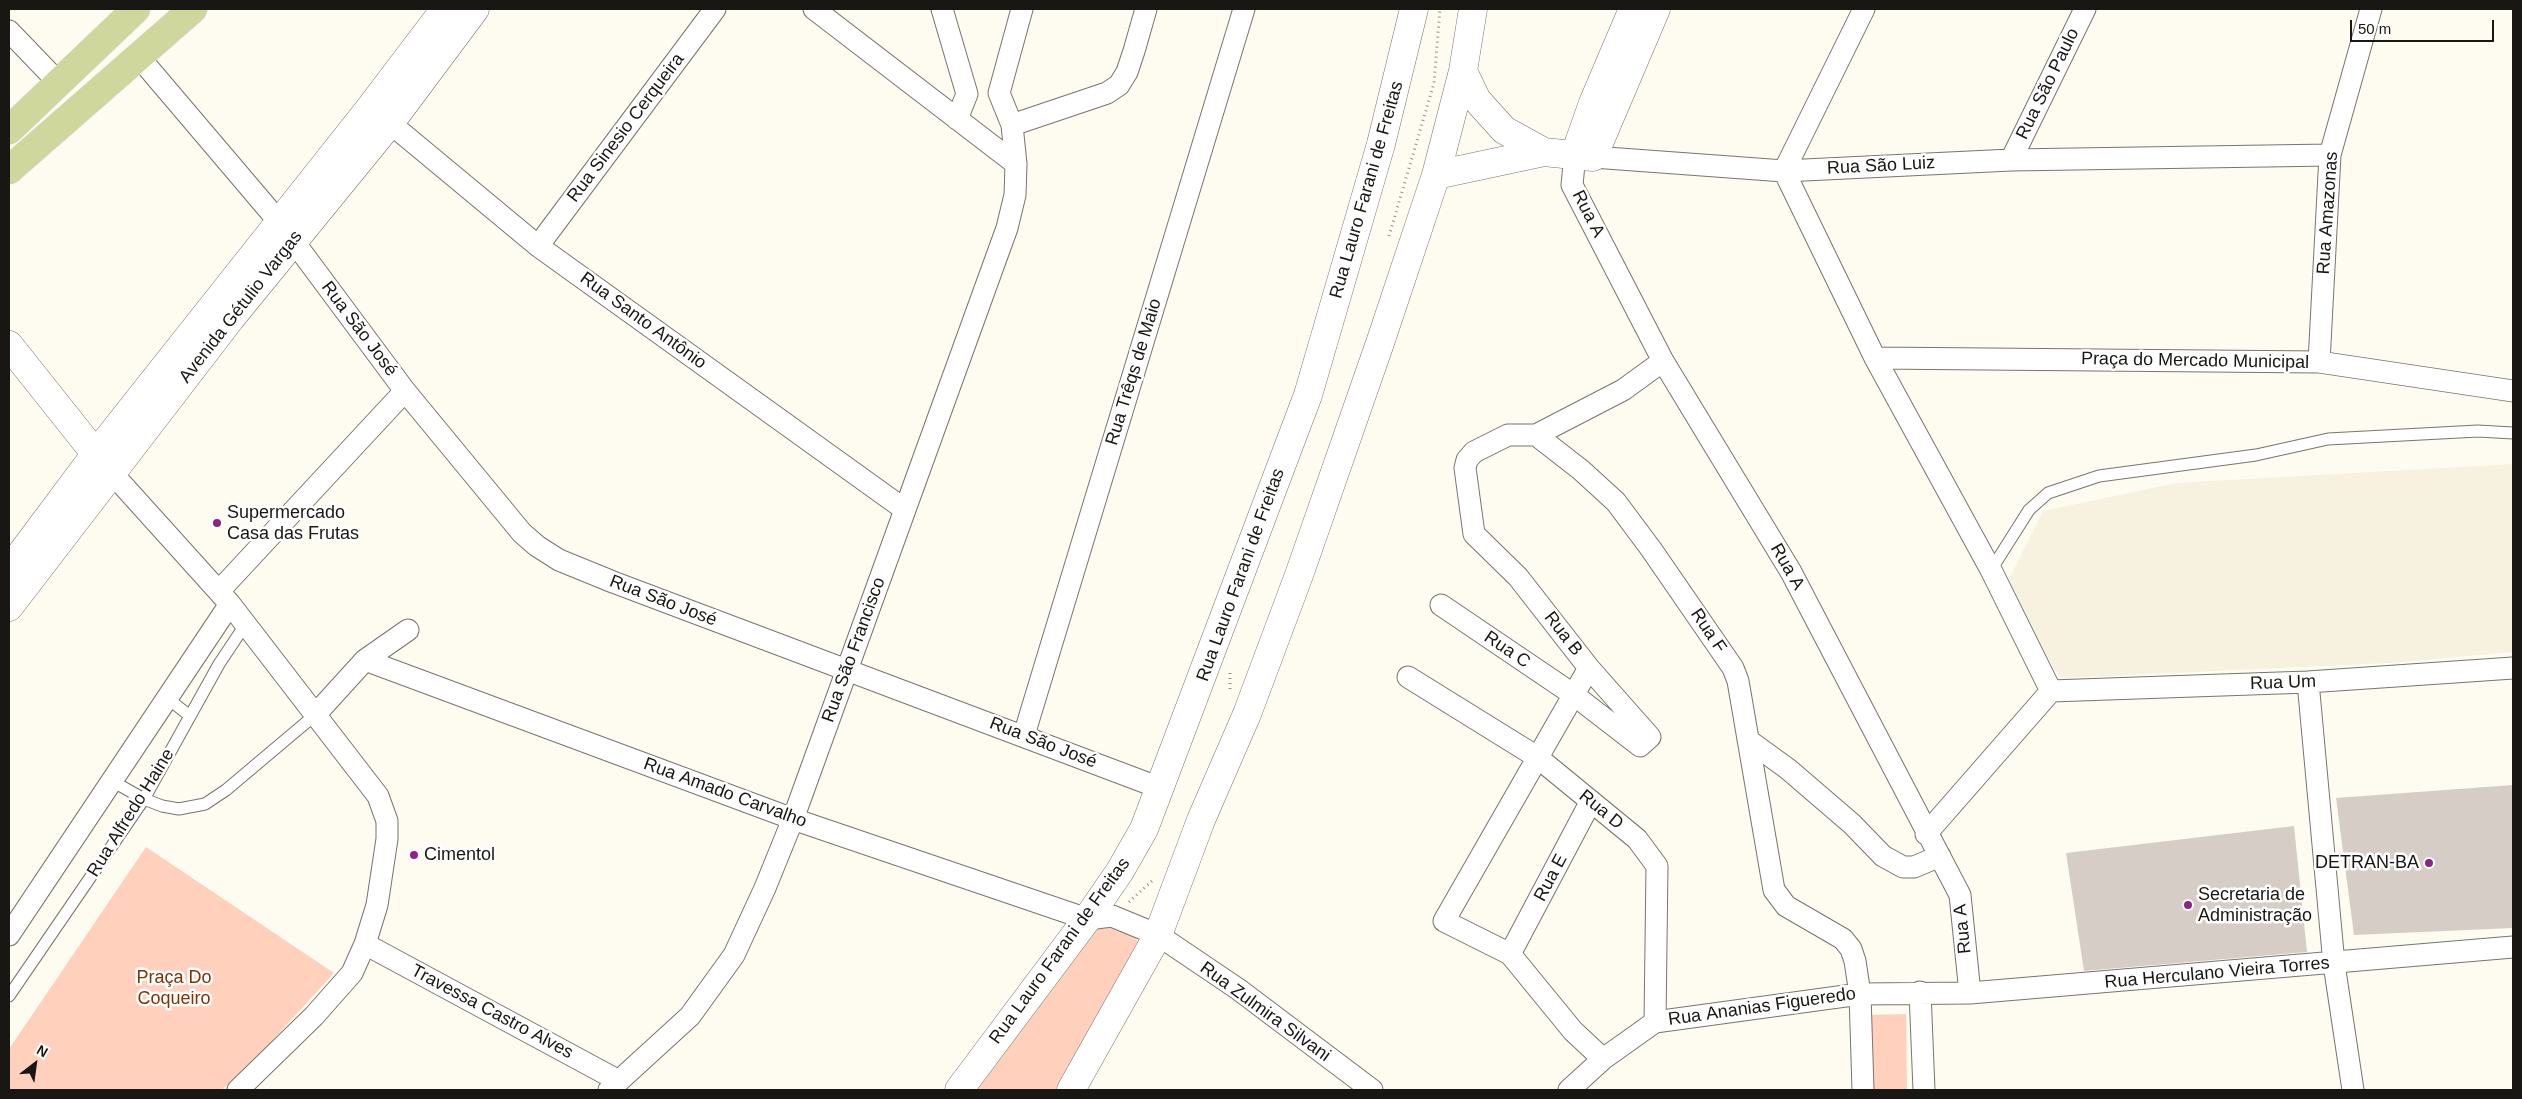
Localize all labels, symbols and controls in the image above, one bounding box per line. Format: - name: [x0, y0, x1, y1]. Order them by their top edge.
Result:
- scale bar: [2352, 10, 2496, 42]
- text: 50 m: [2358, 20, 2391, 37]
- street label: Rua São Paulo: [2012, 25, 2084, 143]
- street label: Rua Sinesio Cerqueira: [563, 49, 689, 207]
- street label: Rua Lauro Farani de Freitas: [1326, 79, 1408, 301]
- street label: Rua Amazonas: [2313, 151, 2343, 275]
- street label: Rua São Luiz: [1826, 152, 1936, 180]
- street label: Rua A: [1567, 187, 1609, 241]
- street label: Avenida Gétulio Vargas: [175, 226, 307, 388]
- street label: Rua Santo Antônio: [576, 268, 710, 374]
- street label: Rua São José: [316, 277, 402, 381]
- street label: Rua Trêqs de Maio: [1101, 296, 1167, 448]
- street label: Praça do Mercado Municipal: [2081, 348, 2309, 374]
- street label: Rua Lauro Farani de Freitas: [1192, 466, 1290, 684]
- place label: Supermercado Casa das Frutas: [227, 502, 359, 544]
- marker: Supermercado Casa das Frutas: [211, 517, 223, 529]
- street label: Rua A: [1765, 540, 1809, 594]
- street label: Rua São José: [606, 571, 720, 631]
- street label: Rua São Francisco: [818, 574, 890, 726]
- street label: Rua F: [1685, 605, 1731, 657]
- street label: Rua B: [1539, 608, 1587, 660]
- street label: Rua C: [1480, 627, 1534, 673]
- street label: Rua Um: [2250, 671, 2316, 695]
- street label: Rua São José: [986, 713, 1100, 773]
- street label: Rua Alfredo Haine: [83, 745, 179, 881]
- street label: Rua Amado Carvalho: [640, 753, 810, 833]
- street label: Rua D: [1574, 786, 1628, 834]
- place label: Cimentol: [424, 844, 495, 866]
- marker: Cimentol: [408, 849, 420, 861]
- street label: Rua E: [1530, 851, 1572, 905]
- place label: DETRAN-BA: [2315, 852, 2419, 874]
- street label: Rua Lauro Farani de Freitas: [985, 854, 1135, 1048]
- marker: DETRAN-BA: [2423, 857, 2435, 869]
- place label: Secretaria de Administração: [2198, 884, 2312, 926]
- marker: Secretaria de Administração: [2182, 899, 2194, 911]
- street label: Rua A: [1950, 903, 1976, 955]
- street label: Rua Herculano Vieira Torres: [2104, 952, 2330, 994]
- street label: Rua Zulmira Silvani: [1196, 957, 1334, 1067]
- street label: Travessa Castro Alves: [407, 960, 577, 1064]
- park label: Praça Do Coqueiro: [136, 967, 212, 1010]
- street label: Rua Ananias Figueredo: [1667, 983, 1857, 1031]
- north arrow: [10, 1039, 60, 1089]
- text: N: [34, 1042, 51, 1060]

